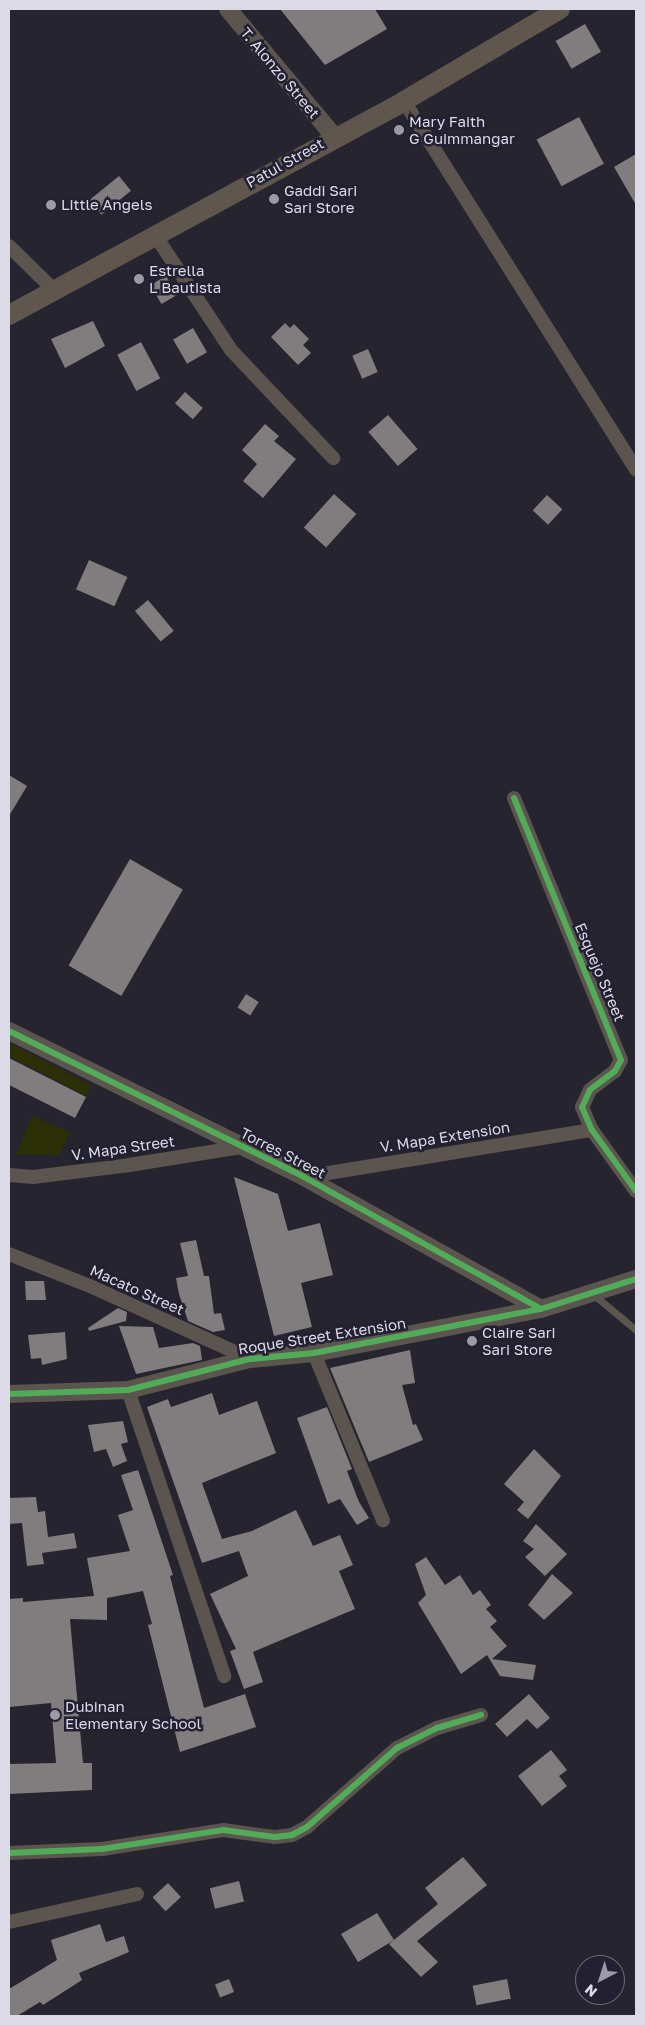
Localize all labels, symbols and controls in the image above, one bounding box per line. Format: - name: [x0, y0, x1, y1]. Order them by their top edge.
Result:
- street label: T. Alonzo Street: [237, 24, 323, 122]
- place label: Mary Faith G Guimmangar: [409, 112, 515, 147]
- marker: Mary Faith G Guimmangar: [393, 124, 405, 136]
- street label: Patul Street: [243, 134, 327, 192]
- place label: Gaddi Sari Sari Store: [284, 181, 357, 216]
- marker: Gaddi Sari Sari Store: [268, 193, 280, 205]
- place label: Little Angels: [61, 196, 152, 214]
- marker: Little Angels: [45, 199, 57, 211]
- place label: Estrella L Bautista: [149, 261, 221, 296]
- marker: Estrella L Bautista: [133, 273, 145, 285]
- street label: Esquejo Street: [571, 920, 629, 1024]
- street label: V. Mapa Extension: [379, 1118, 511, 1156]
- street label: Torres Street: [237, 1124, 329, 1182]
- street label: V. Mapa Street: [70, 1132, 176, 1164]
- street label: Macato Street: [87, 1261, 187, 1319]
- street label: Roque Street Extension: [237, 1314, 407, 1358]
- place label: Claire Sari Sari Store: [482, 1323, 556, 1358]
- marker: Claire Sari Sari Store: [466, 1335, 478, 1347]
- place label: Dubinan Elementary School: [65, 1697, 201, 1732]
- marker: Dubinan Elementary School: [49, 1709, 61, 1721]
- north arrow: [575, 1955, 625, 2005]
- text: N: [581, 1981, 600, 2001]

